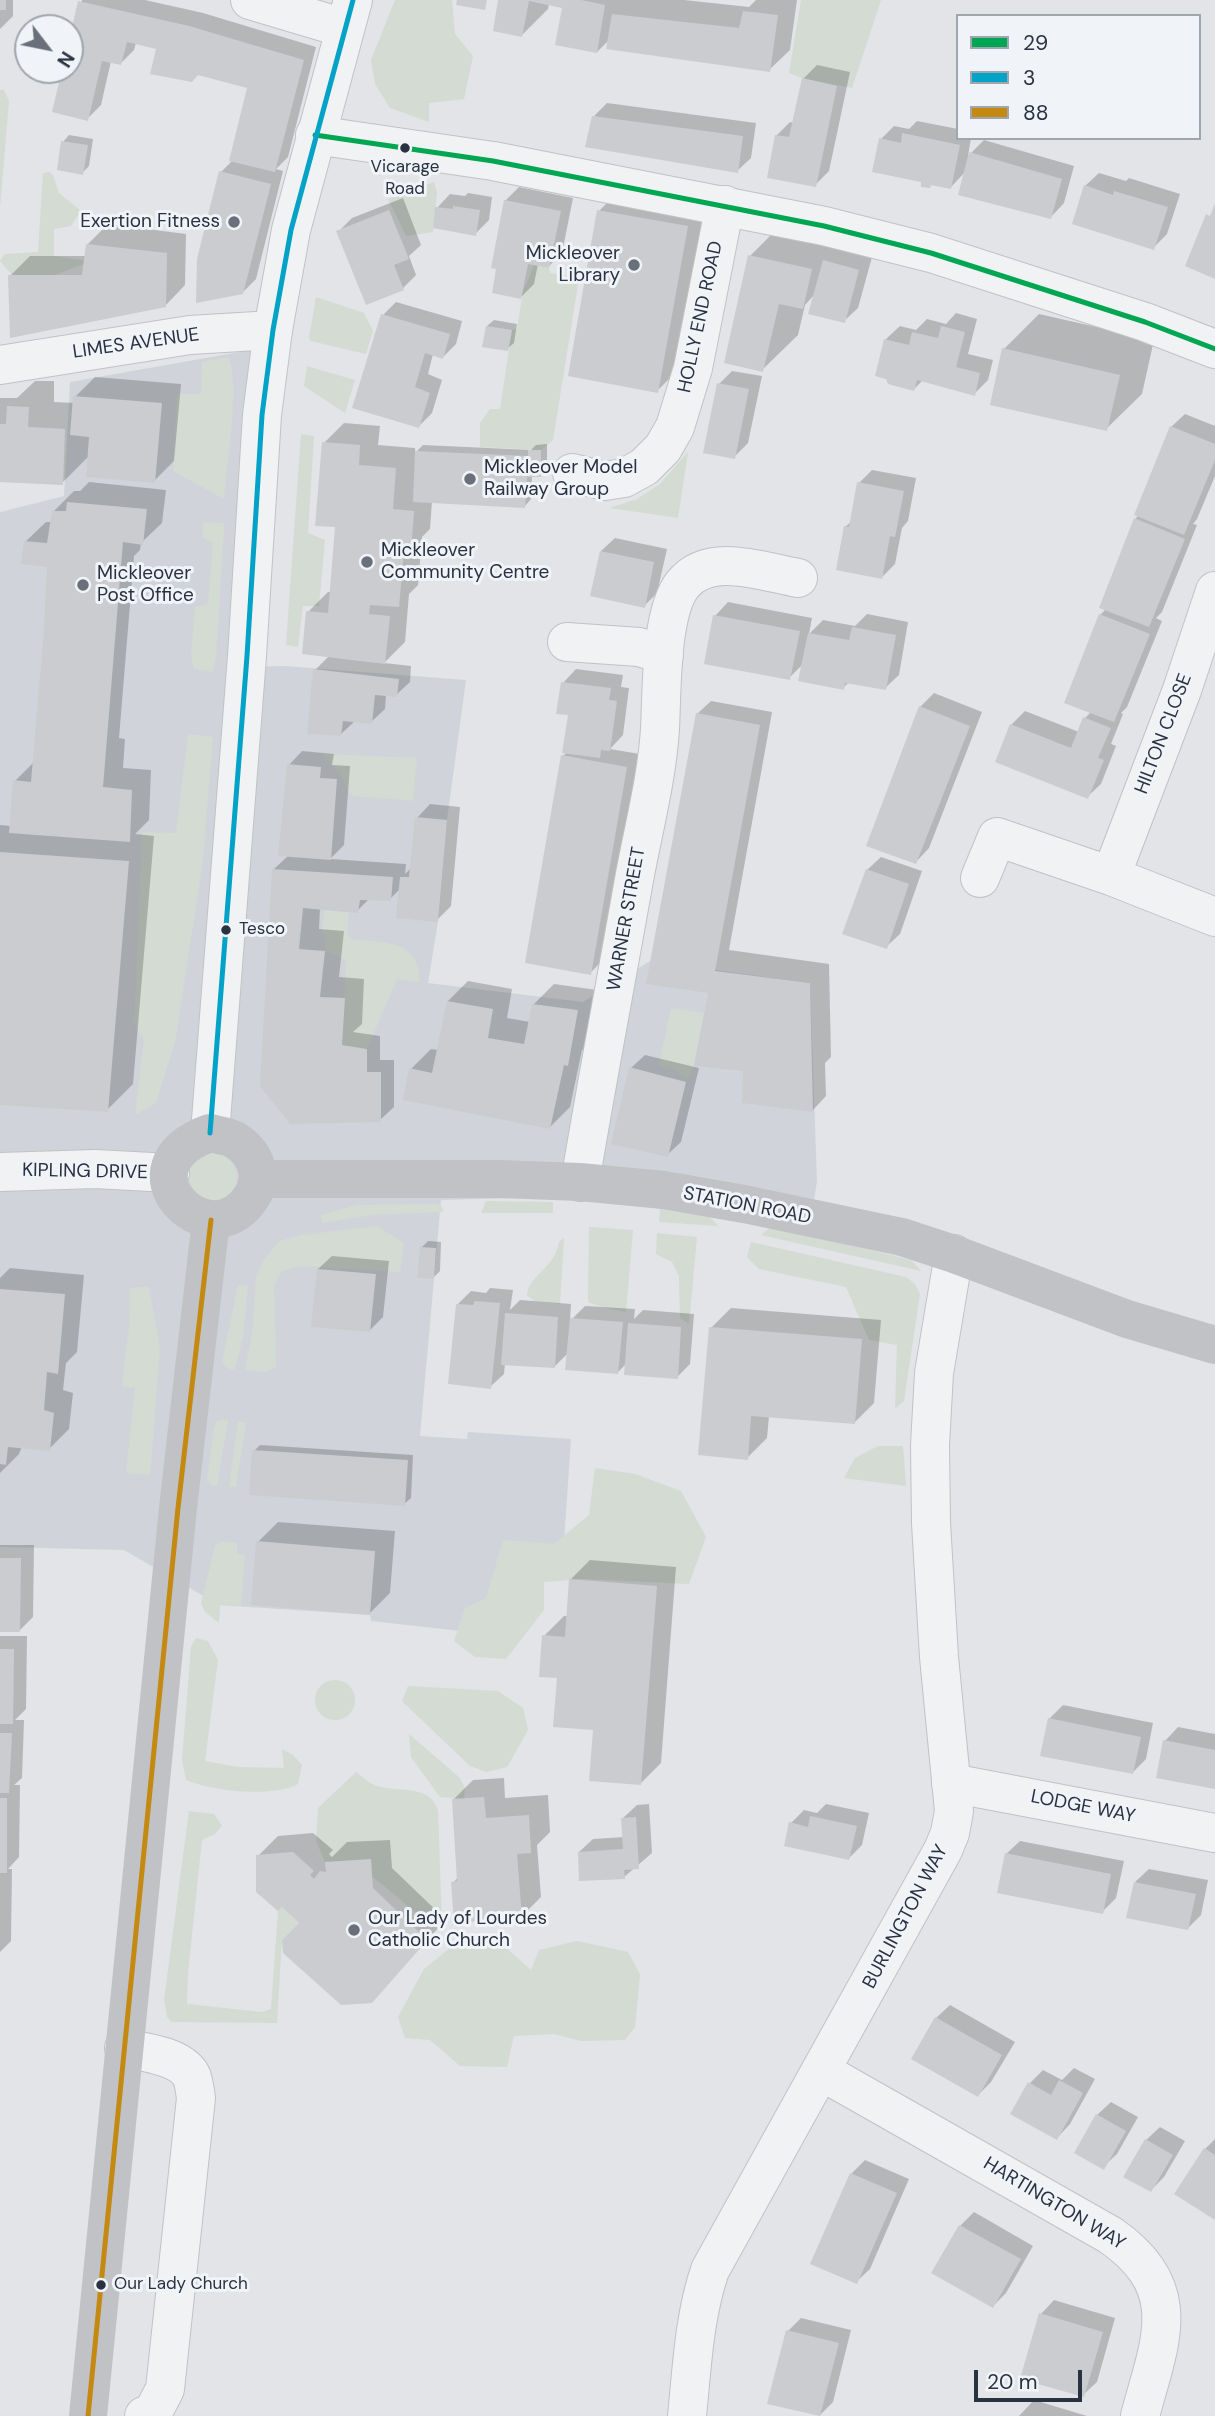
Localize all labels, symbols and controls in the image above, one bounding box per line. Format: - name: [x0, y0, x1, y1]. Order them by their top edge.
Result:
- north arrow: [14, 14, 84, 84]
- legend: [956, 14, 1201, 140]
- text: 29: [1023, 29, 1048, 57]
- text: N: [51, 47, 80, 72]
- text: 3: [1023, 64, 1035, 92]
- text: 88: [1023, 99, 1049, 127]
- marker: Vicarage Road: [398, 141, 412, 155]
- place label: Vicarage Road: [371, 158, 439, 198]
- place label: Exertion Fitness: [80, 211, 220, 233]
- marker: Exertion Fitness: [226, 214, 242, 230]
- street label: HOLLY END ROAD: [674, 239, 728, 395]
- place label: Mickleover Library: [526, 243, 620, 287]
- marker: Mickleover Library: [626, 257, 642, 273]
- street label: LIMES AVENUE: [71, 324, 201, 364]
- place label: Mickleover Model Railway Group: [484, 457, 637, 501]
- marker: Mickleover Model Railway Group: [462, 471, 478, 487]
- place label: Mickleover Community Centre: [381, 540, 549, 584]
- marker: Mickleover Community Centre: [359, 554, 375, 570]
- place label: Mickleover Post Office: [97, 563, 194, 607]
- marker: Mickleover Post Office: [75, 577, 91, 593]
- street label: HILTON CLOSE: [1131, 671, 1197, 797]
- street label: WARNER STREET: [603, 845, 651, 993]
- place label: Tesco: [239, 920, 285, 940]
- marker: Tesco: [219, 923, 233, 937]
- street label: KIPLING DRIVE: [22, 1160, 148, 1184]
- street label: STATION ROAD: [681, 1182, 813, 1230]
- street label: LODGE WAY: [1029, 1786, 1137, 1828]
- street label: BURLINGTON WAY: [859, 1841, 953, 1993]
- place label: Our Lady of Lourdes Catholic Church: [368, 1908, 547, 1952]
- marker: Our Lady of Lourdes Catholic Church: [346, 1922, 362, 1938]
- street label: HARTINGTON WAY: [979, 2153, 1129, 2255]
- place label: Our Lady Church: [114, 2275, 248, 2295]
- marker: Our Lady Church: [94, 2278, 108, 2292]
- scale bar: [977, 2356, 1086, 2400]
- text: 20 m: [987, 2368, 1038, 2396]

